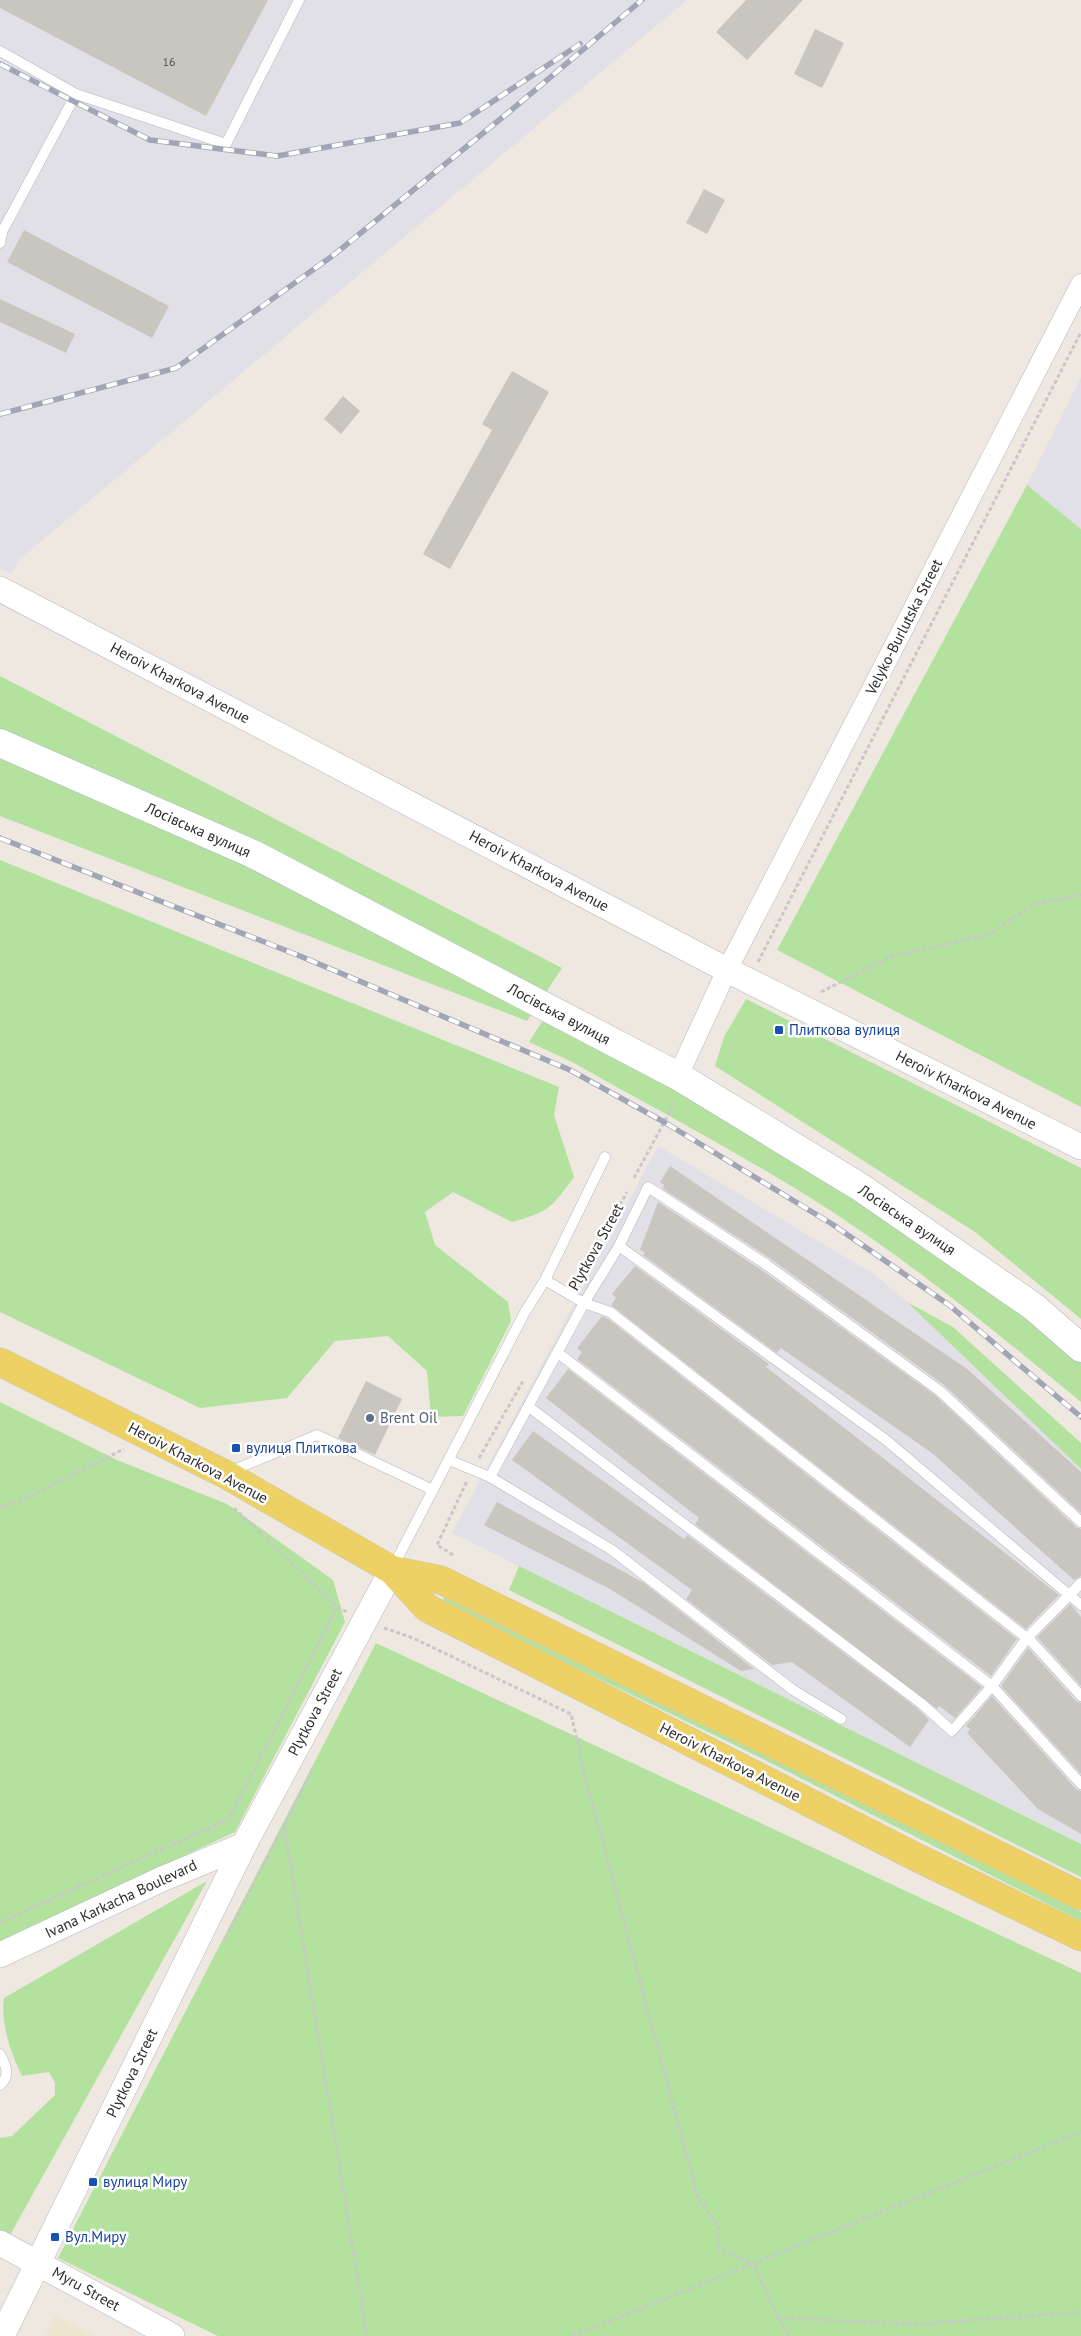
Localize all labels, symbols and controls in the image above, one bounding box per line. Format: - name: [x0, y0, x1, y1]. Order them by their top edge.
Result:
- house number: 16: [162, 54, 176, 69]
- street label: Velyko-Burlutska Street: [861, 556, 946, 699]
- street label: Heroiv Kharkova Avenue: [107, 638, 253, 727]
- street label: Лосівська вулиця: [142, 797, 254, 861]
- street label: Heroiv Kharkova Avenue: [466, 826, 612, 915]
- street label: Лосівська вулиця: [504, 978, 614, 1049]
- place label: Плиткова вулиця: [789, 1020, 900, 1039]
- marker: Плиткова вулиця: [773, 1024, 785, 1036]
- street label: Heroiv Kharkova Avenue: [893, 1046, 1040, 1133]
- street label: Лосівська вулиця: [854, 1179, 960, 1259]
- street label: Plytkova Street: [564, 1200, 627, 1294]
- place label: Brent Oil: [380, 1408, 438, 1427]
- marker: Brent Oil: [364, 1412, 376, 1424]
- street label: Heroiv Kharkova Avenue: [125, 1418, 271, 1507]
- place label: вулиця Плиткова: [246, 1438, 357, 1457]
- marker: вулиця Плиткова: [230, 1442, 242, 1454]
- street label: Plytkova Street: [283, 1665, 346, 1759]
- street label: Heroiv Kharkova Avenue: [657, 1718, 804, 1805]
- street label: Ivana Karkacha Boulevard: [42, 1855, 200, 1942]
- street label: Plytkova Street: [102, 2025, 161, 2120]
- place label: вулиця Миру: [103, 2172, 187, 2191]
- marker: вулиця Миру: [87, 2176, 99, 2188]
- place label: Вул.Миру: [65, 2227, 126, 2246]
- marker: Вул.Миру: [49, 2231, 61, 2243]
- street label: Myru Street: [49, 2262, 123, 2315]

